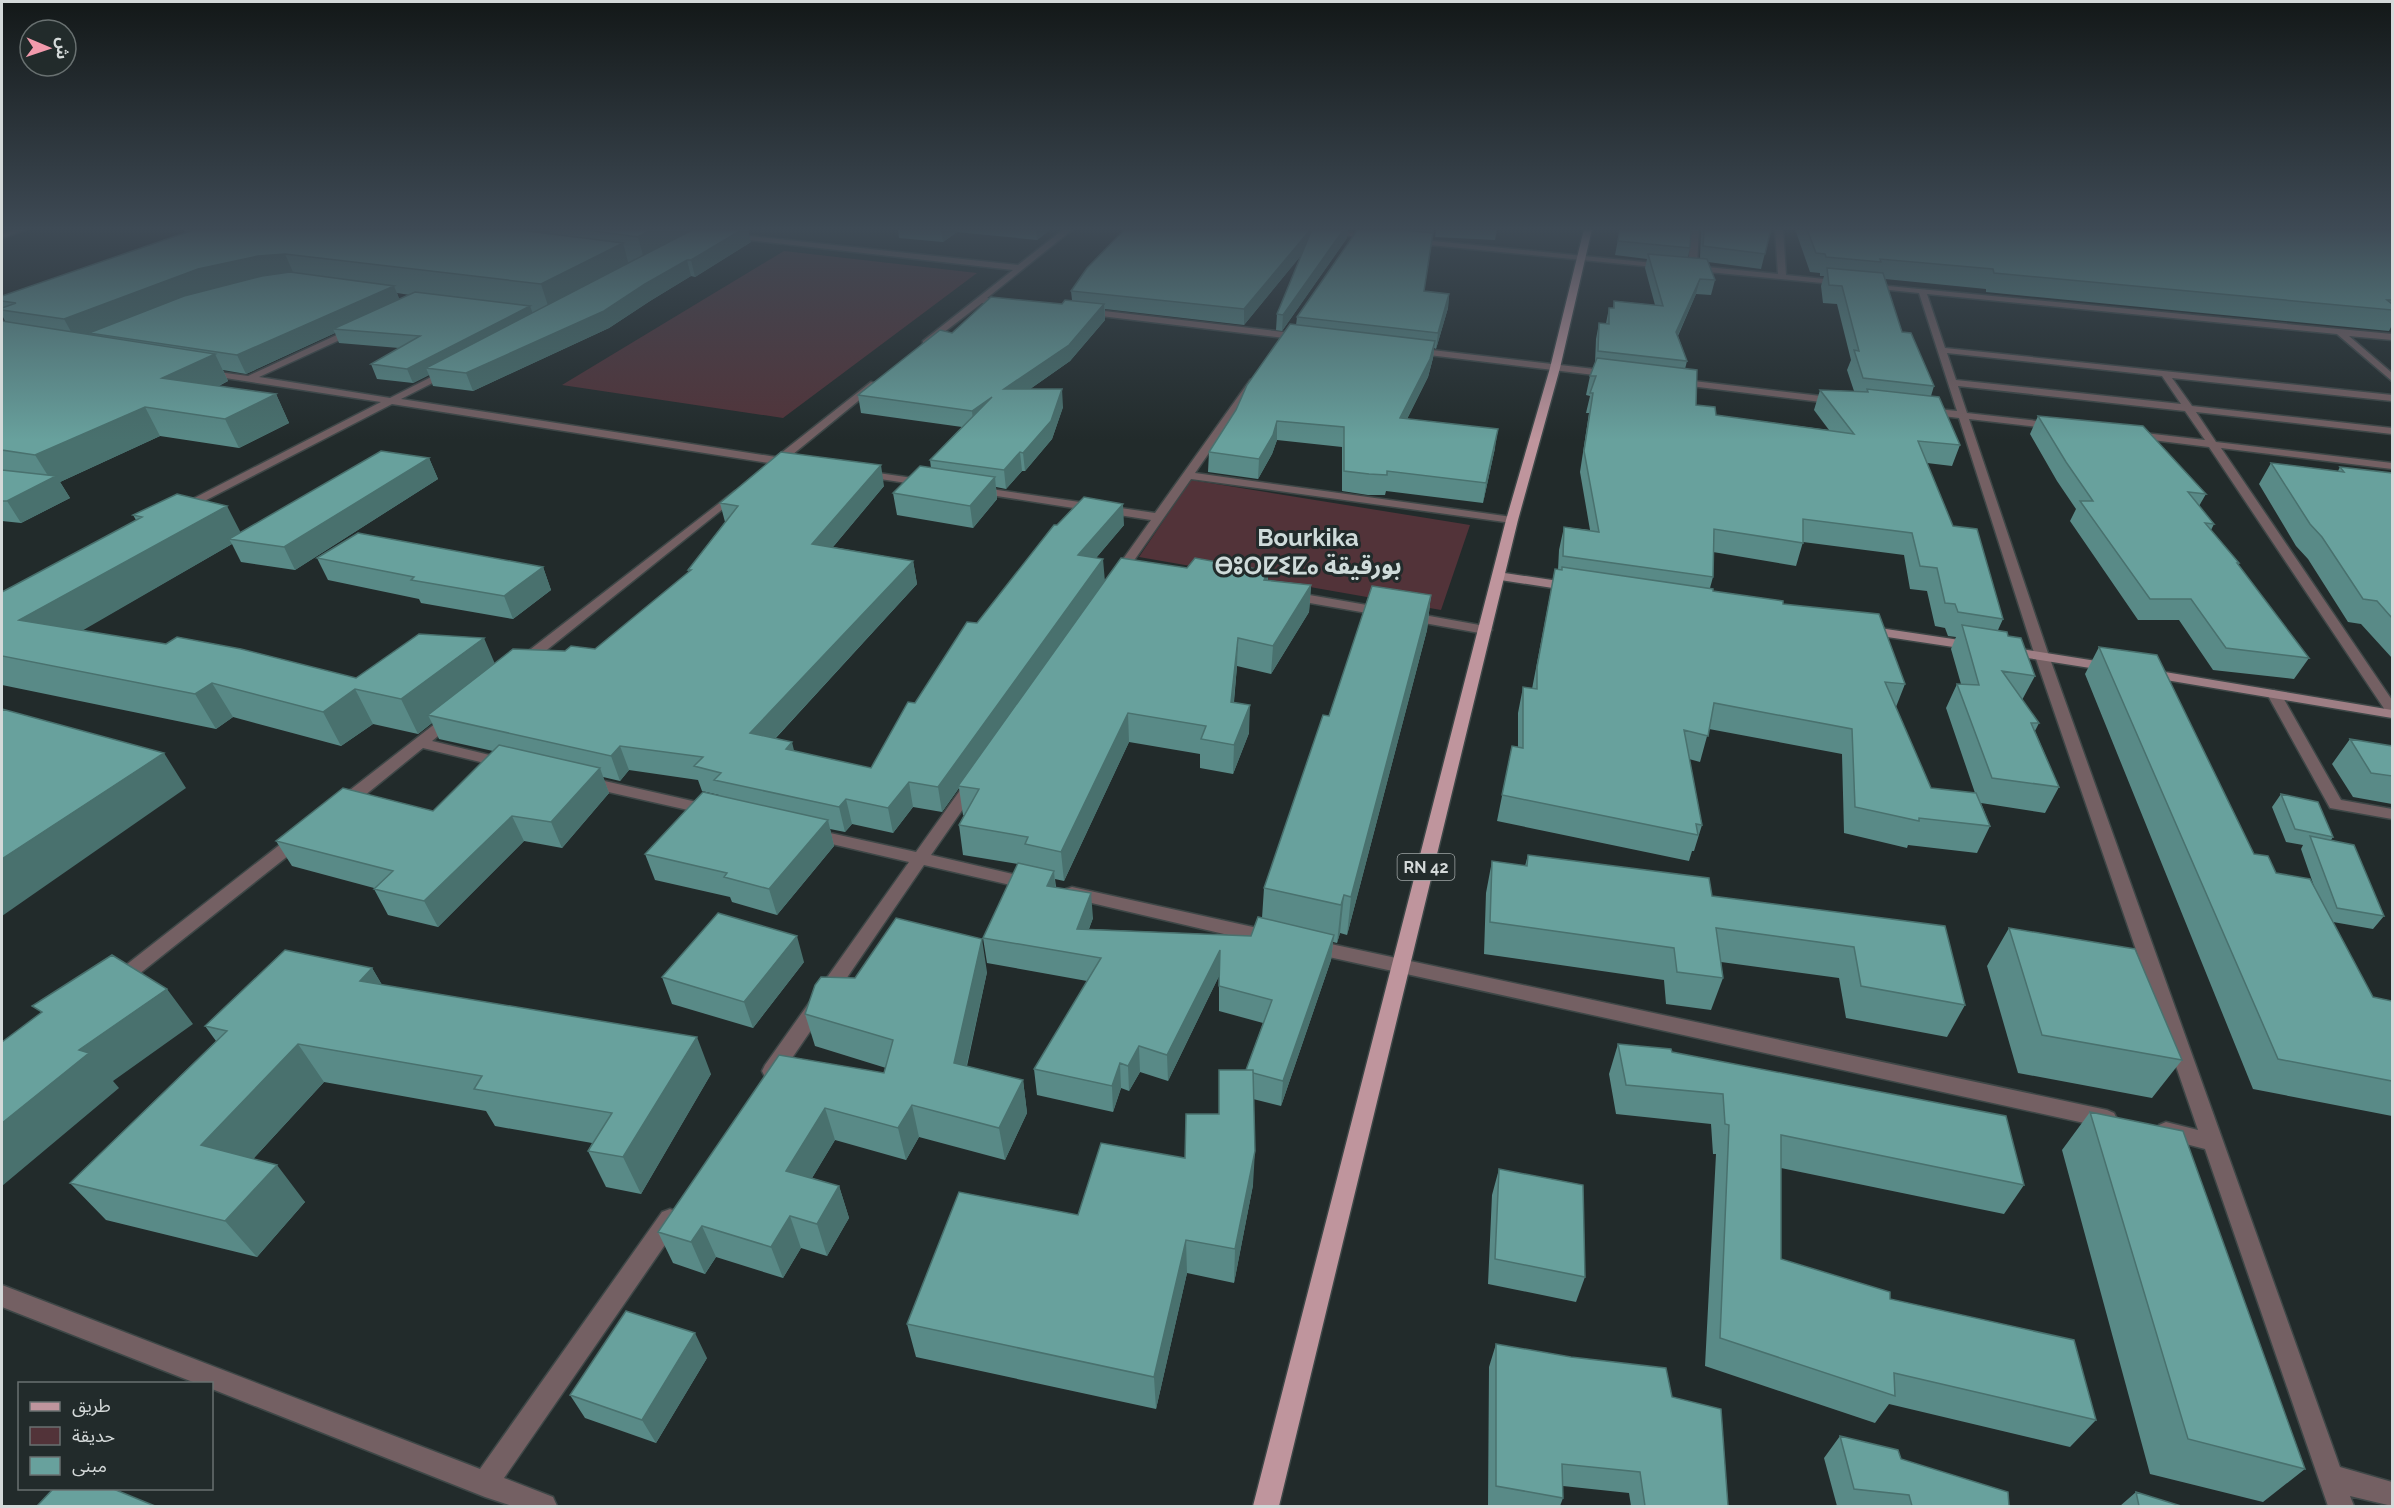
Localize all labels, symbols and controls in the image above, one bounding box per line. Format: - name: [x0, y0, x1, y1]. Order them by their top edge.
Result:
- north arrow: [18, 18, 78, 78]
- text: ش: [53, 37, 72, 60]
- district label: Bourkika ⴱⵓⵔⵇⵉⵇⴰ بورقيقة: [1214, 523, 1402, 580]
- road number: RN 42: [1398, 854, 1454, 880]
- legend: [18, 1382, 213, 1490]
- text: طريق: [72, 1395, 111, 1417]
- text: حديقة: [72, 1425, 115, 1446]
- text: مبنى: [72, 1455, 107, 1477]

